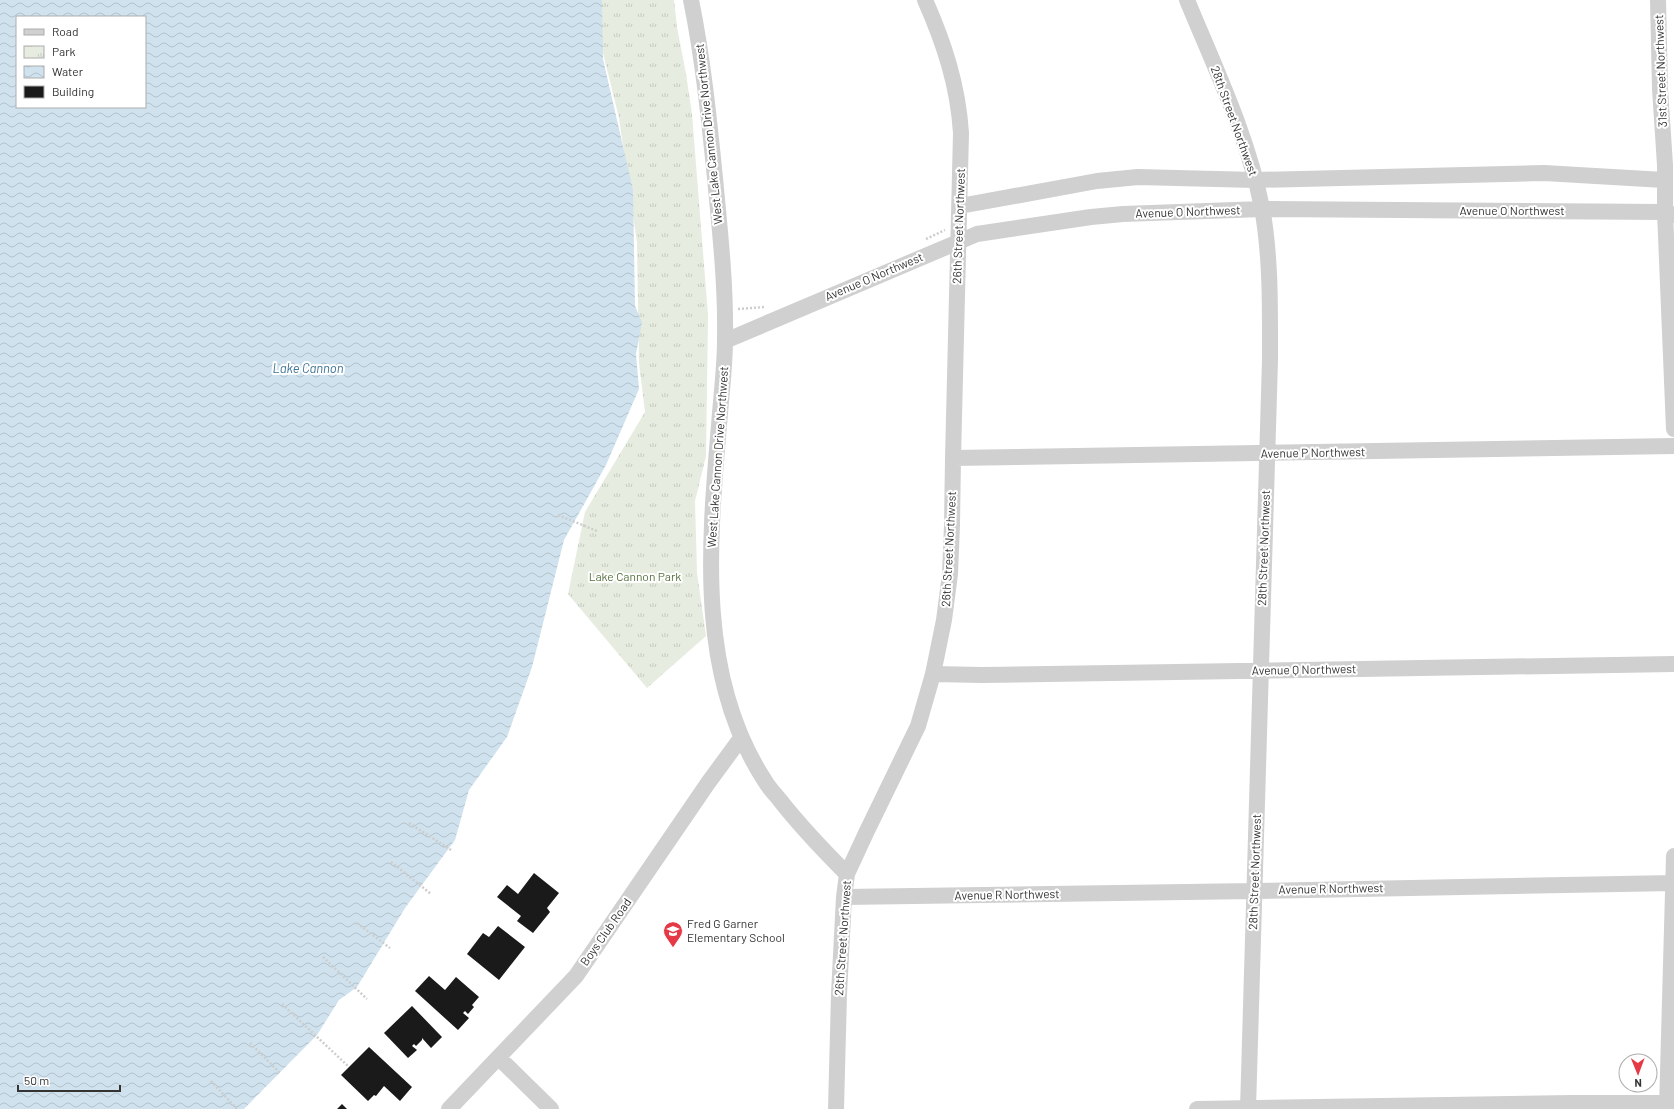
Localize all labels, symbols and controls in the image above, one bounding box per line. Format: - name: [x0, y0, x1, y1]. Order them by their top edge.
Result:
- street label: 31st Street Northwest: [1651, 14, 1669, 128]
- legend: [16, 16, 146, 108]
- text: Road: [52, 24, 79, 38]
- street label: West Lake Cannon Drive Northwest: [692, 43, 724, 225]
- text: Park: [52, 44, 76, 58]
- text: Water: [52, 64, 84, 78]
- street label: 28th Street Northwest: [1209, 64, 1261, 177]
- text: Building: [52, 84, 94, 98]
- street label: 26th Street Northwest: [949, 168, 967, 284]
- street label: Avenue O Northwest: [1135, 202, 1241, 220]
- street label: Avenue O Northwest: [1459, 203, 1565, 217]
- street label: Avenue O Northwest: [822, 249, 925, 303]
- water label: Lake Cannon: [273, 360, 344, 376]
- street label: West Lake Cannon Drive Northwest: [704, 366, 730, 548]
- street label: Avenue P Northwest: [1260, 444, 1366, 460]
- street label: 28th Street Northwest: [1254, 490, 1272, 606]
- street label: 26th Street Northwest: [938, 491, 958, 607]
- park label: Lake Cannon Park: [589, 569, 681, 583]
- street label: Avenue Q Northwest: [1252, 661, 1356, 677]
- street label: 28th Street Northwest: [1245, 814, 1263, 930]
- street label: 26th Street Northwest: [831, 880, 853, 996]
- street label: Avenue R Northwest: [1278, 880, 1384, 896]
- street label: Avenue R Northwest: [954, 886, 1060, 902]
- street label: Boys Club Road: [577, 895, 634, 968]
- place label: Fred G Garner Elementary School: [687, 916, 785, 944]
- school or university icon: Fred G Garner Elementary School: [662, 920, 684, 948]
- north arrow: [1618, 1053, 1658, 1093]
- scale bar: [18, 1067, 120, 1093]
- text: 50 m: [24, 1073, 49, 1087]
- text: N: [1634, 1077, 1642, 1090]

